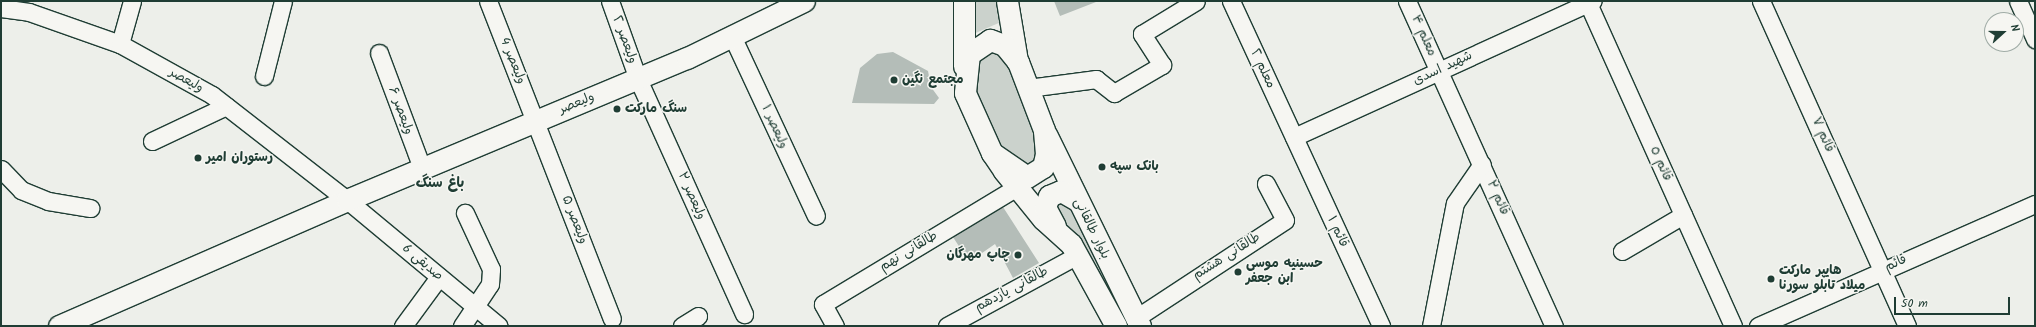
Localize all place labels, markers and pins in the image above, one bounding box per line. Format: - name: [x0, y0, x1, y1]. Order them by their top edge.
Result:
- place label: مجتمع نگین: [902, 72, 964, 88]
- marker: مجتمع نگین: [889, 75, 899, 85]
- place label: سنگ مارکت: [625, 101, 687, 117]
- marker: سنگ مارکت: [612, 104, 622, 114]
- place label: رستوران امیر: [206, 150, 273, 166]
- marker: رستوران امیر: [193, 153, 203, 163]
- place label: بانک سپه: [1110, 159, 1159, 175]
- marker: بانک سپه: [1097, 162, 1107, 172]
- place label: چاپ مهرگان: [947, 247, 1010, 263]
- marker: چاپ مهرگان: [1013, 250, 1023, 260]
- place label: حسینیه موسی ابن جعفر: [1246, 257, 1323, 288]
- place label: هایپر مارکت میلاد تابلو سورنا: [1779, 264, 1865, 295]
- marker: حسینیه موسی ابن جعفر: [1233, 267, 1243, 277]
- marker: هایپر مارکت میلاد تابلو سورنا: [1766, 274, 1776, 284]

